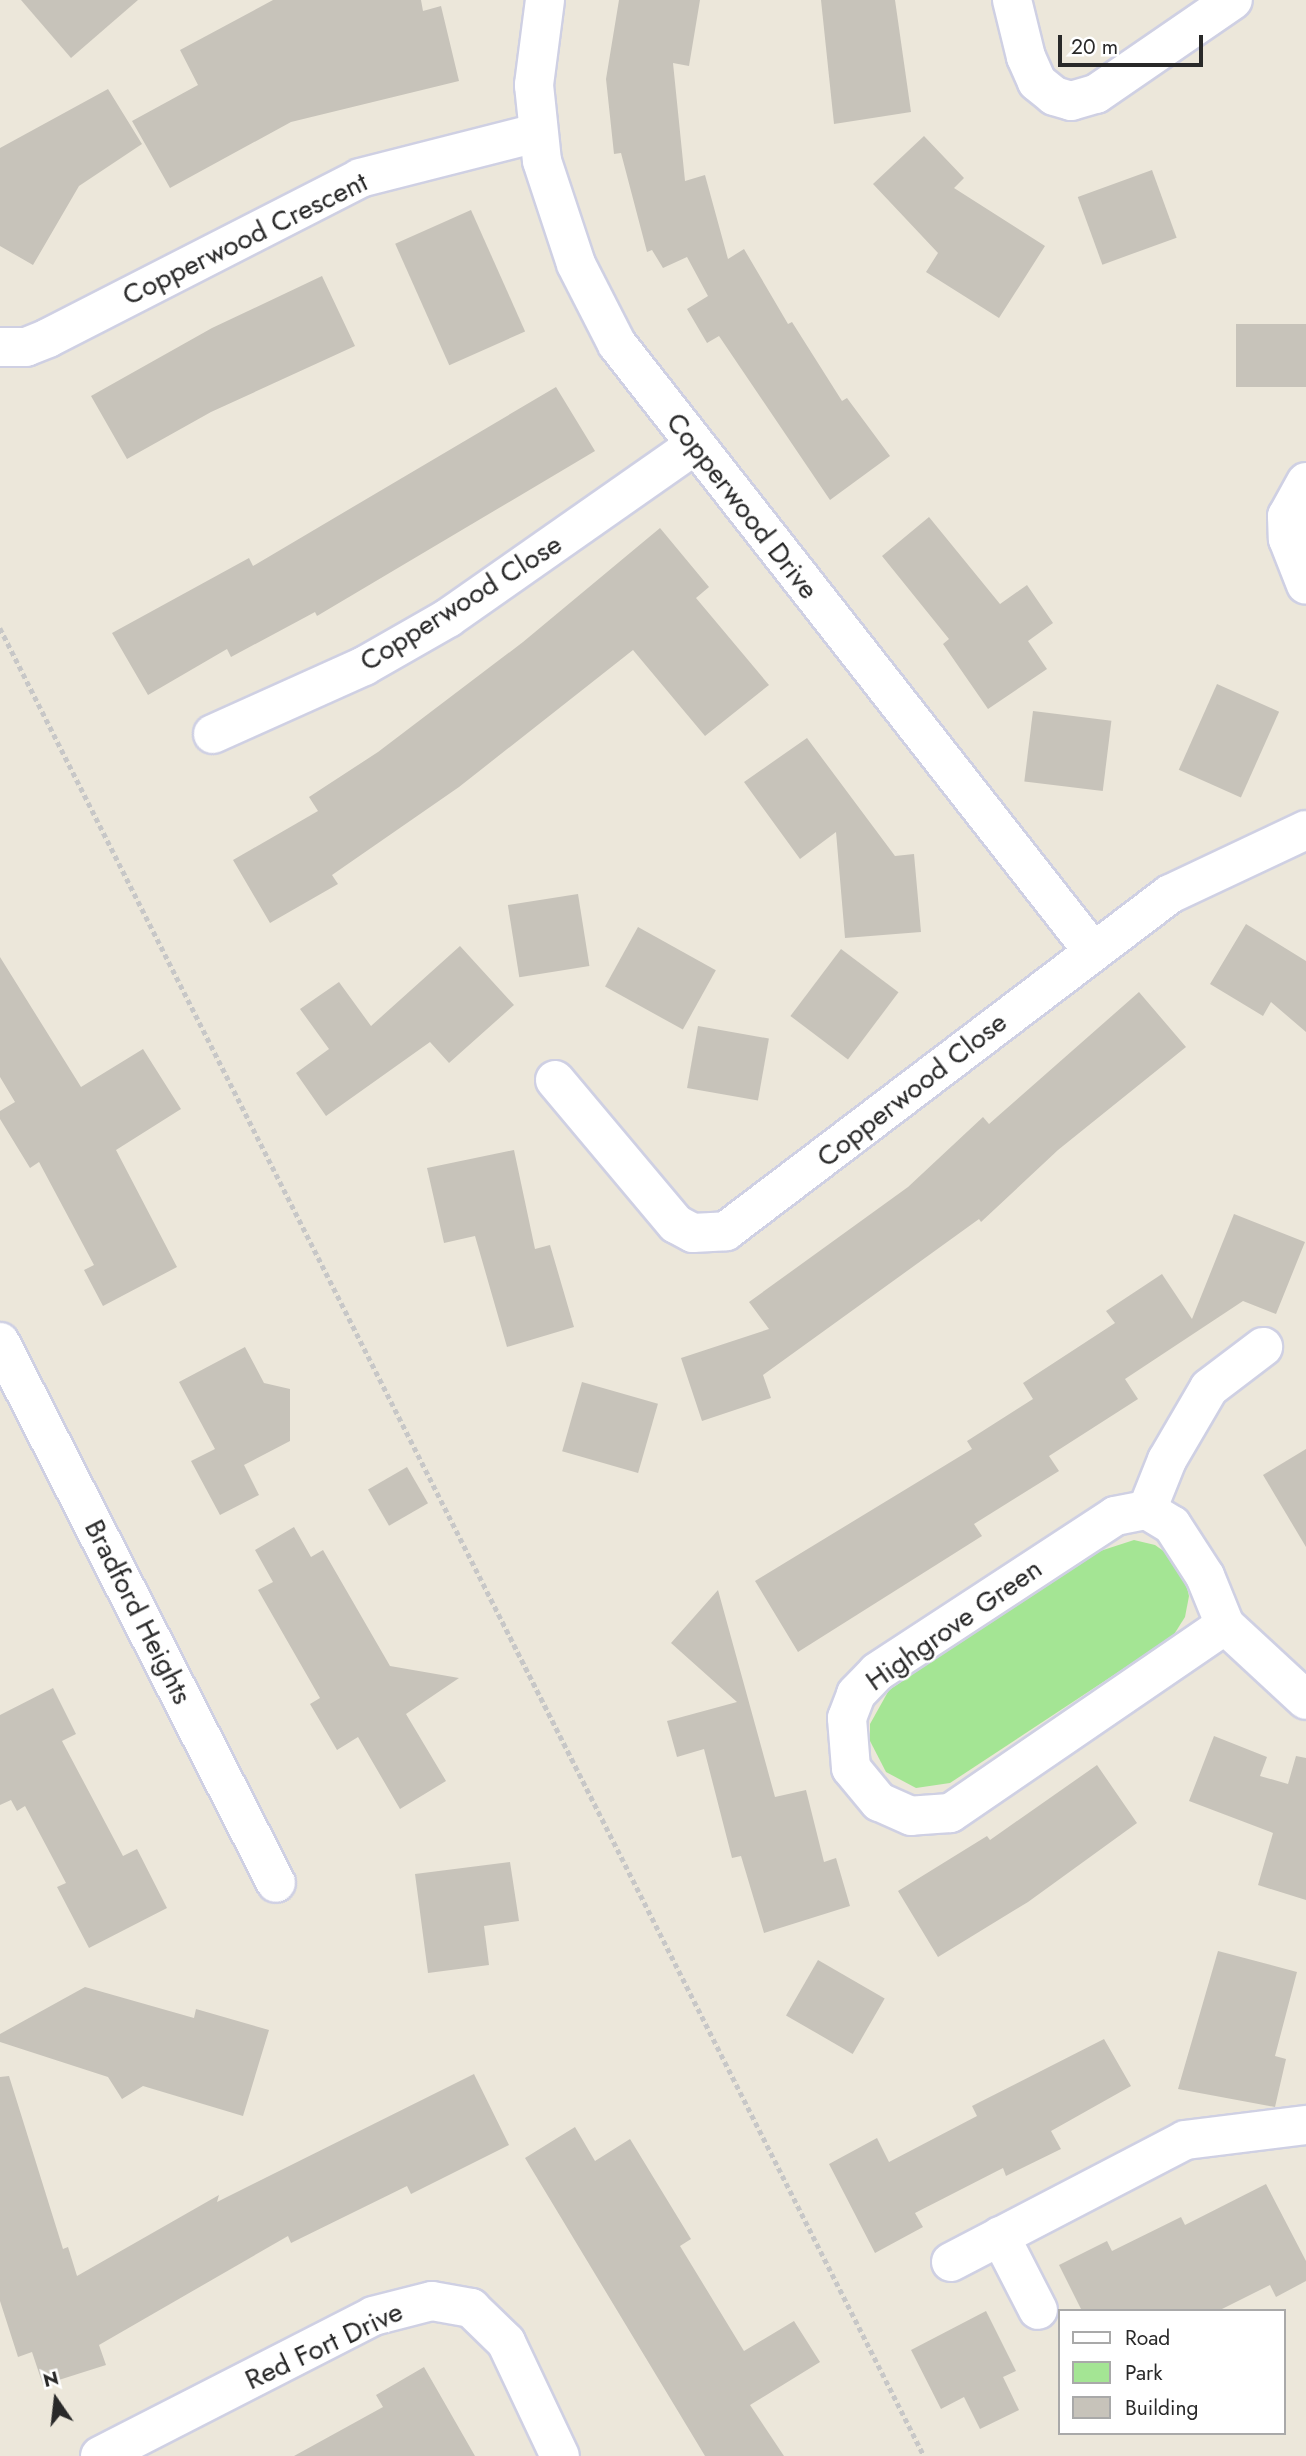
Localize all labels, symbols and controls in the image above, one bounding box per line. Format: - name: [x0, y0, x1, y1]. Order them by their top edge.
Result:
- scale bar: [1061, 21, 1206, 65]
- text: 20 m: [1071, 32, 1118, 62]
- street label: Copperwood Crescent: [117, 165, 373, 313]
- street label: Copperwood Drive: [659, 406, 825, 606]
- street label: Copperwood Close: [354, 527, 568, 679]
- street label: Copperwood Close: [810, 1006, 1014, 1174]
- street label: Bradford Heights: [77, 1514, 199, 1710]
- street label: Highgrove Green: [860, 1552, 1048, 1698]
- street label: Red Fort Drive: [240, 2295, 408, 2397]
- legend: [1058, 2309, 1285, 2435]
- text: Road: [1125, 2323, 1170, 2353]
- text: Park: [1125, 2358, 1162, 2388]
- text: N: [40, 2364, 61, 2394]
- north arrow: [21, 2365, 91, 2435]
- text: Building: [1125, 2393, 1198, 2423]

